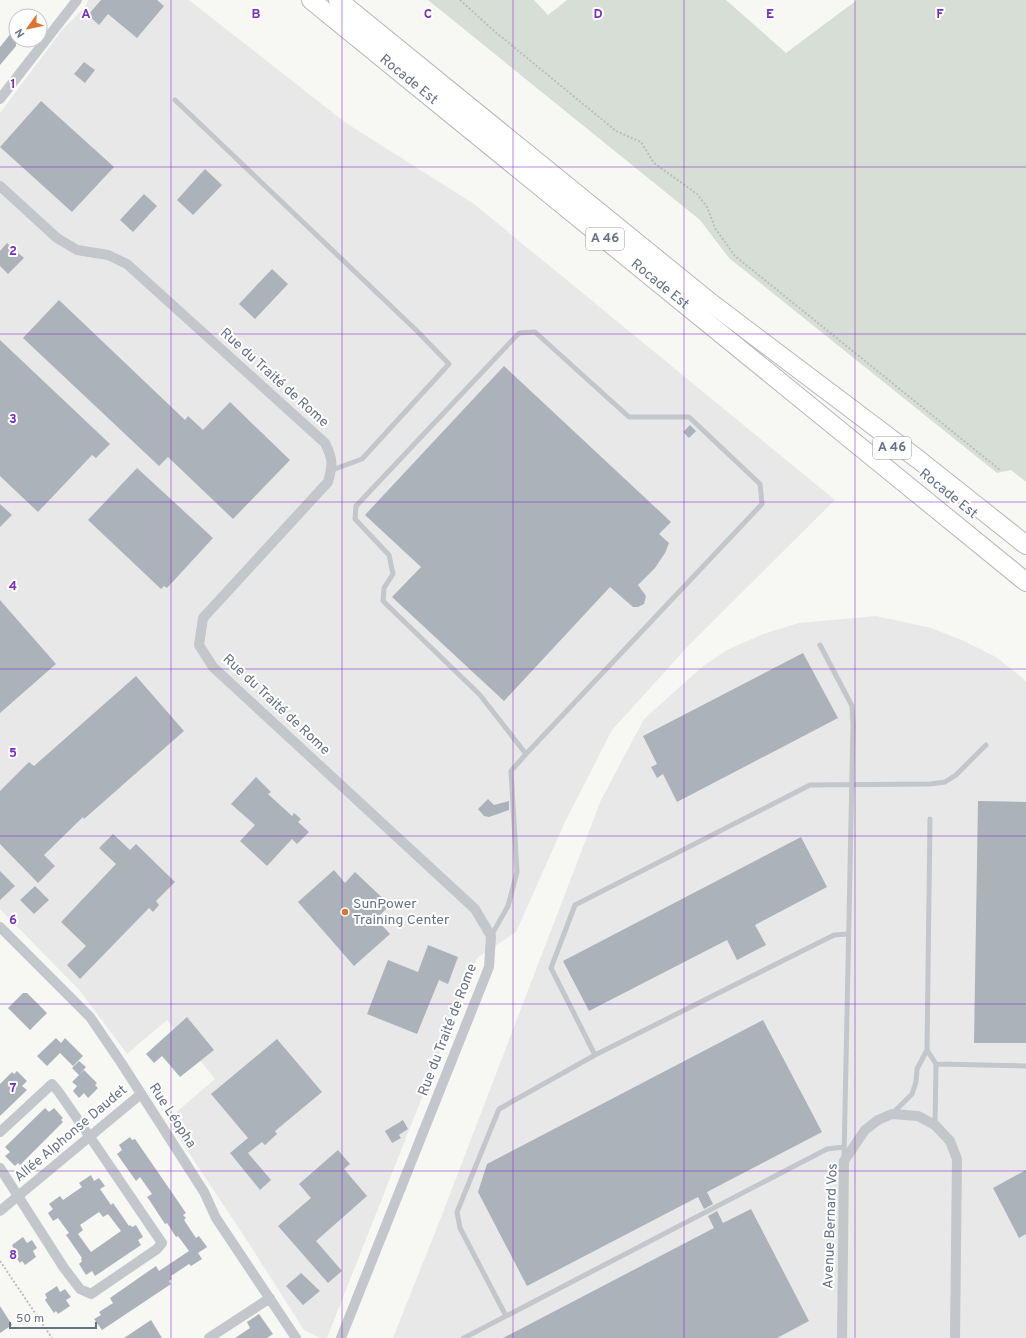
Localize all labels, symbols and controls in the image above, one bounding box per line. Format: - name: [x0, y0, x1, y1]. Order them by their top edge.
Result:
- text: A: [81, 7, 91, 23]
- text: B: [252, 7, 261, 23]
- text: C: [424, 7, 432, 23]
- text: D: [593, 7, 603, 23]
- text: E: [766, 7, 774, 23]
- text: F: [936, 7, 944, 23]
- north arrow: [8, 8, 48, 48]
- text: N: [12, 26, 28, 40]
- street label: Rocade Est: [376, 51, 441, 108]
- text: 1: [10, 77, 16, 93]
- road number: A 46: [586, 228, 624, 250]
- text: 2: [9, 244, 17, 260]
- street label: Rocade Est: [627, 255, 693, 313]
- street label: Rue du Traité de Rome: [216, 325, 332, 431]
- text: 3: [9, 412, 17, 428]
- road number: A 46: [873, 437, 911, 459]
- street label: Rocade Est: [915, 465, 981, 523]
- text: 4: [9, 579, 17, 595]
- street label: Rue du Traité de Rome: [219, 651, 333, 759]
- text: 5: [9, 746, 17, 762]
- place label: SunPower Training Center: [353, 896, 450, 929]
- marker: SunPower Training Center: [340, 907, 350, 917]
- text: 6: [9, 913, 17, 929]
- street label: Rue du Traité de Rome: [415, 962, 481, 1098]
- street label: Rue Léopha: [145, 1080, 199, 1152]
- text: 7: [10, 1081, 17, 1097]
- street label: Allée Alphonse Daudet: [11, 1082, 131, 1186]
- street label: Avenue Bernard Vos: [820, 1163, 842, 1289]
- text: 8: [9, 1248, 17, 1264]
- scale bar: [10, 1304, 96, 1330]
- text: 50 m: [16, 1311, 44, 1327]

